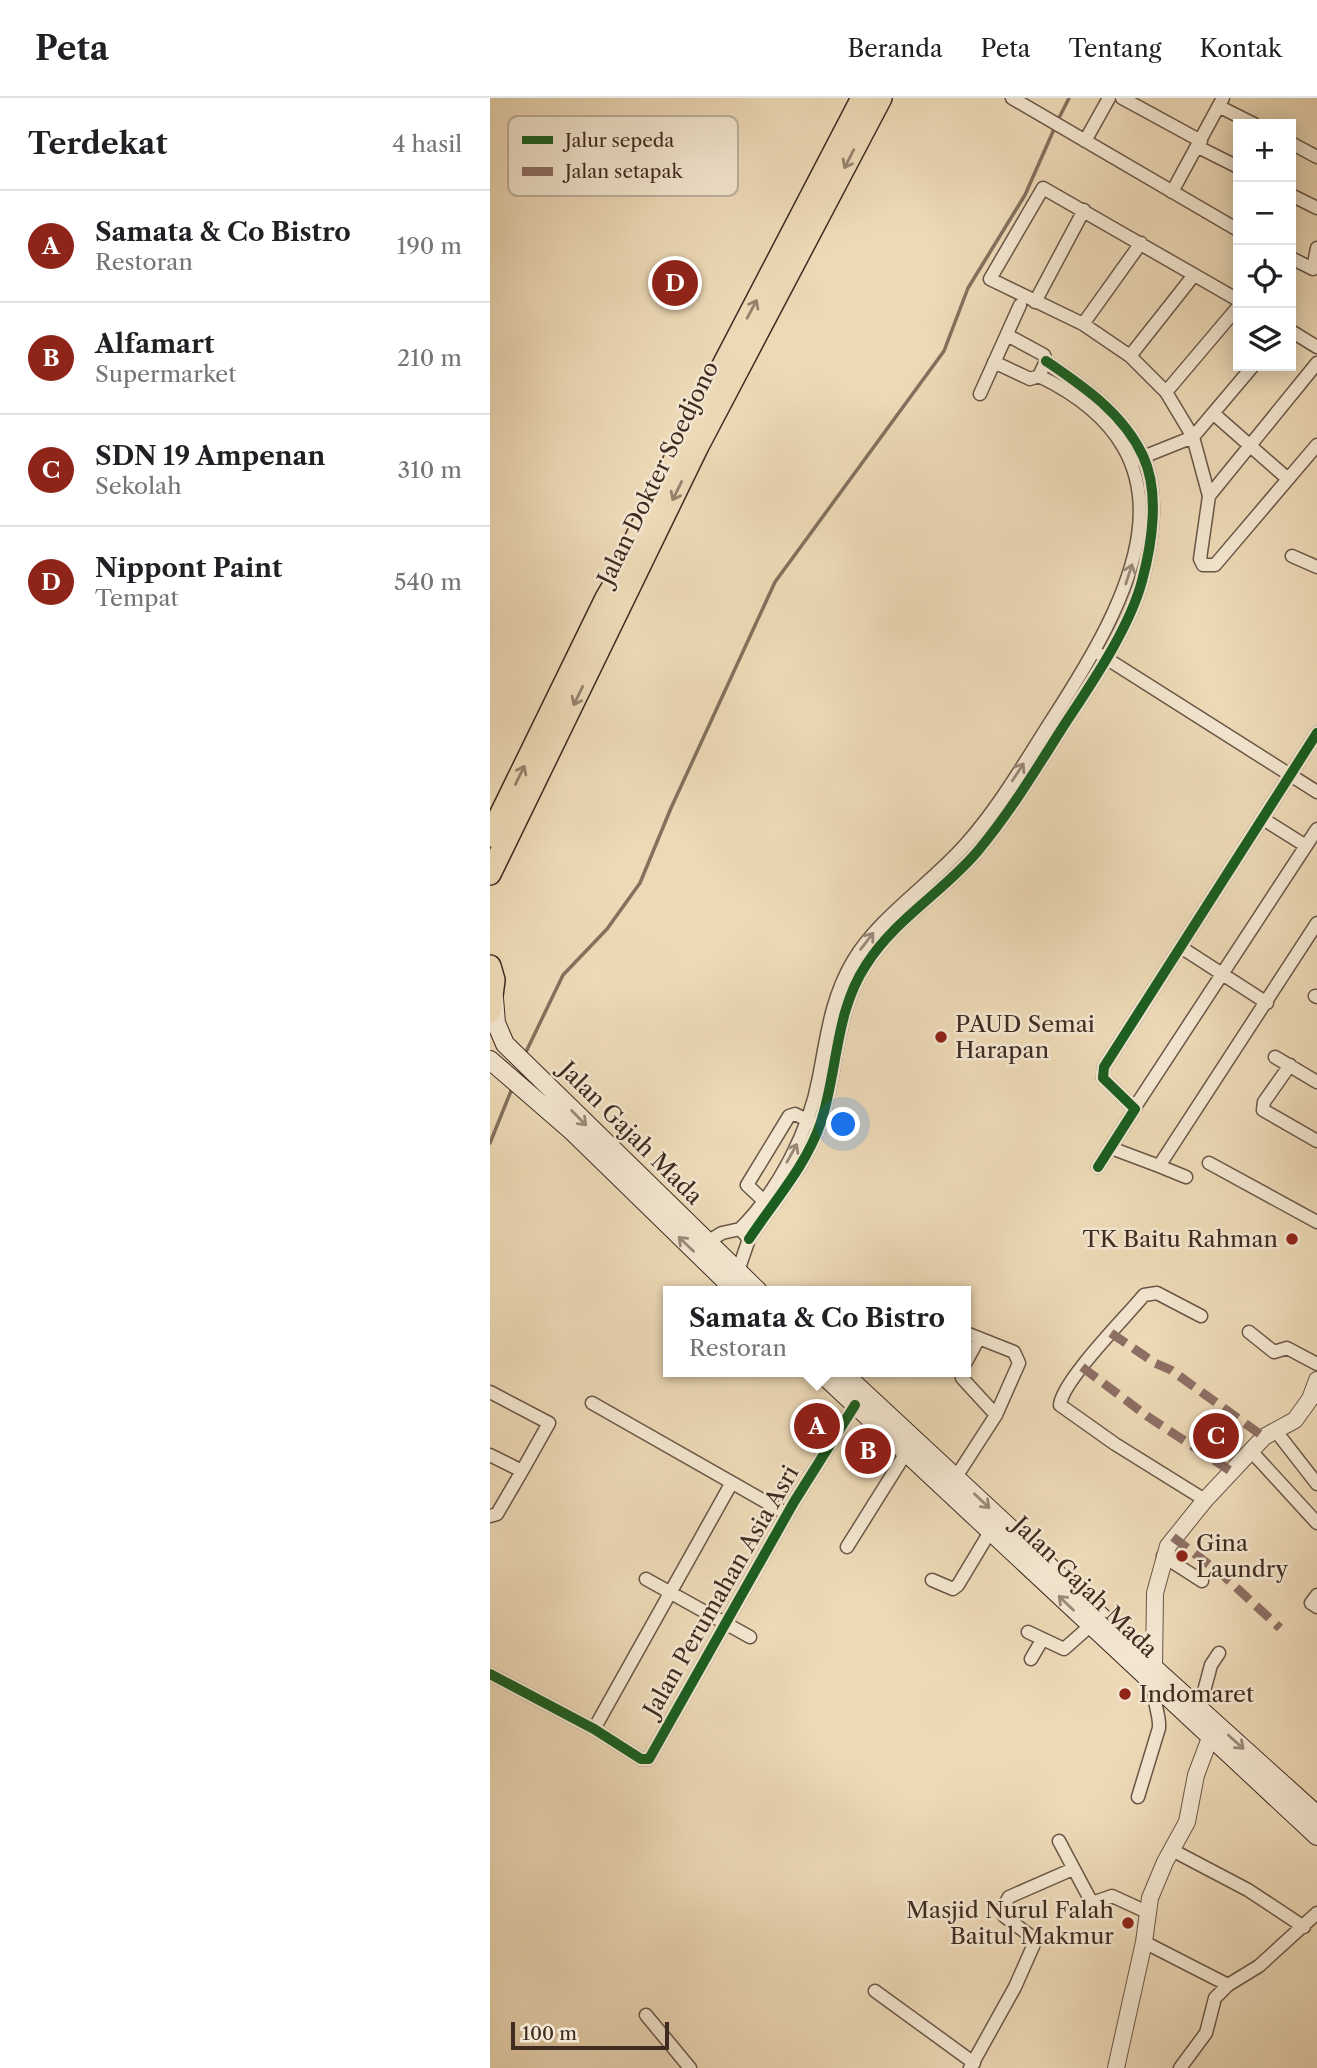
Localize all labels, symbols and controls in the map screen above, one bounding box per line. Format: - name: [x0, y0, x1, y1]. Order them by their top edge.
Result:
- text: Peta: [35, 28, 109, 69]
- text: Beranda: [847, 34, 943, 63]
- text: Peta: [981, 34, 1030, 63]
- text: Tentang: [1068, 34, 1161, 63]
- text: Kontak: [1199, 34, 1282, 63]
- legend: [508, 116, 738, 196]
- map controls: [1233, 119, 1296, 371]
- button: +: [1233, 119, 1296, 182]
- text: Terdekat: [28, 125, 168, 162]
- text: Jalur sepeda: [562, 129, 674, 152]
- text: 4 hasil: [392, 130, 462, 158]
- one-way arrow: [842, 148, 856, 168]
- text: Jalan setapak: [562, 160, 684, 183]
- button: −: [1233, 182, 1296, 245]
- text: Samata & Co Bistro: [95, 216, 351, 248]
- text: A: [42, 232, 60, 260]
- text: 190 m: [397, 232, 462, 260]
- button: locate: [1233, 245, 1296, 308]
- text: Restoran: [95, 248, 193, 276]
- pin: D: [652, 257, 698, 309]
- one-way arrow: [746, 299, 760, 320]
- button: layers: [1233, 308, 1296, 371]
- text: Alfamart: [95, 328, 214, 360]
- text: B: [42, 344, 60, 372]
- text: 210 m: [397, 344, 462, 372]
- street label: Jalan Dokter Soedjono: [590, 356, 724, 592]
- text: Supermarket: [95, 360, 236, 388]
- text: SDN 19 Ampenan: [95, 440, 325, 472]
- text: C: [42, 456, 60, 484]
- text: 310 m: [398, 456, 462, 484]
- text: Sekolah: [95, 472, 182, 500]
- one-way arrow: [669, 480, 683, 501]
- text: Nippont Paint: [95, 552, 282, 584]
- one-way arrow: [1124, 564, 1137, 586]
- text: D: [41, 568, 61, 596]
- text: 540 m: [394, 568, 462, 596]
- text: Tempat: [95, 584, 179, 612]
- one-way arrow: [571, 685, 584, 706]
- one-way arrow: [1011, 763, 1025, 782]
- one-way arrow: [514, 765, 528, 786]
- one-way arrow: [860, 932, 875, 951]
- place label: PAUD Semai Harapan: [955, 1010, 1095, 1064]
- marker: PAUD Semai Harapan: [933, 1029, 949, 1045]
- street label: Jalan Gajah Mada: [552, 1054, 709, 1211]
- your location: [826, 1107, 860, 1141]
- one-way arrow: [571, 1109, 588, 1126]
- one-way arrow: [785, 1143, 799, 1163]
- place label: TK Baitu Rahman: [1082, 1225, 1278, 1253]
- marker: TK Baitu Rahman: [1284, 1231, 1300, 1247]
- one-way arrow: [678, 1236, 695, 1253]
- popup: [663, 1286, 971, 1377]
- text: Samata & Co Bistro: [689, 1302, 945, 1334]
- text: Restoran: [689, 1334, 787, 1362]
- pin: A: [794, 1400, 840, 1452]
- pin: C: [1193, 1410, 1239, 1462]
- pin: B: [845, 1425, 891, 1477]
- street label: Jalan Perumahan Asia Asri: [636, 1460, 804, 1724]
- one-way arrow: [973, 1493, 990, 1510]
- street label: Jalan Gajah Mada: [1005, 1509, 1164, 1664]
- place label: Gina Laundry: [1196, 1529, 1288, 1583]
- marker: Gina Laundry: [1174, 1548, 1190, 1564]
- one-way arrow: [1058, 1594, 1075, 1611]
- place label: Indomaret: [1139, 1680, 1254, 1708]
- marker: Indomaret: [1117, 1686, 1133, 1702]
- one-way arrow: [1227, 1734, 1244, 1751]
- place label: Masjid Nurul Falah Baitul Makmur: [906, 1896, 1114, 1950]
- marker: Masjid Nurul Falah Baitul Makmur: [1120, 1915, 1136, 1931]
- scale bar: [511, 2019, 668, 2051]
- text: 100 m: [522, 2022, 577, 2045]

